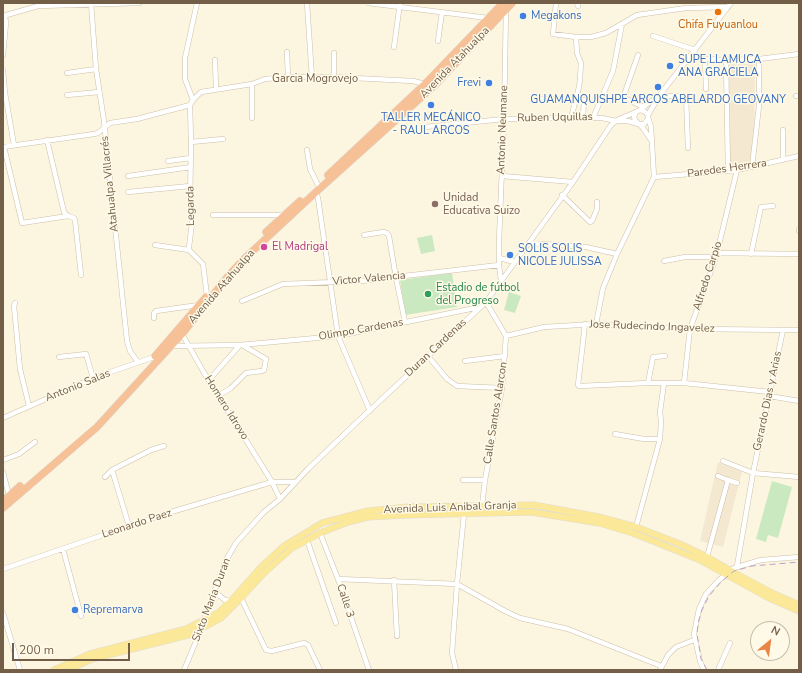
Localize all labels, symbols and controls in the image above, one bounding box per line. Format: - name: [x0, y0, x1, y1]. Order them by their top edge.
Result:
- marker: Chifa Fuyuanlou: [713, 7, 723, 17]
- place label: Megakons: [531, 9, 582, 23]
- marker: Megakons: [518, 11, 528, 21]
- place label: Chifa Fuyuanlou: [678, 18, 758, 32]
- street label: Avenida Atahualpa: [417, 24, 493, 102]
- place label: SUPE LLAMUCA ANA GRACIELA: [678, 53, 761, 79]
- marker: SUPE LLAMUCA ANA GRACIELA: [665, 61, 675, 71]
- street label: Garcia Mogrovejo: [272, 72, 358, 86]
- place label: Frevi: [457, 76, 481, 90]
- marker: Frevi: [484, 78, 494, 88]
- marker: GUAMANQUISHPE ARCOS ABELARDO GEOVANY: [653, 82, 663, 92]
- street label: Antonio Neumane: [495, 85, 511, 175]
- place label: GUAMANQUISHPE ARCOS ABELARDO GEOVANY: [530, 93, 786, 107]
- marker: TALLER MECÁNICO - RAUL ARCOS: [426, 100, 436, 110]
- place label: TALLER MECÁNICO - RAUL ARCOS: [381, 111, 481, 137]
- street label: Ruben Uquillas: [517, 111, 593, 125]
- street label: Atahualpa Villacrés: [98, 135, 122, 233]
- street label: Paredes Herrera: [686, 157, 768, 181]
- street label: Legarda: [184, 186, 198, 226]
- place label: Unidad Educativa Suizo: [443, 191, 520, 217]
- marker: Unidad Educativa Suizo: [430, 199, 440, 209]
- place label: El Madrigal: [272, 240, 328, 254]
- street label: Alfredo Carpio: [691, 240, 725, 312]
- marker: El Madrigal: [259, 242, 269, 252]
- place label: SOLIS SOLIS NICOLE JULISSA: [518, 242, 602, 268]
- street label: Avenida Atahualpa: [186, 247, 258, 327]
- marker: SOLIS SOLIS NICOLE JULISSA: [505, 250, 515, 260]
- street label: Victor Valencia: [332, 269, 406, 289]
- place label: Estadio de fútbol del Progreso: [436, 281, 520, 307]
- marker: Estadio de fútbol del Progreso: [423, 289, 433, 299]
- street label: Olimpo Cardenas: [318, 316, 404, 344]
- street label: Duran Cardenas: [402, 316, 470, 380]
- street label: Jose Rudecindo Ingavelez: [589, 318, 715, 336]
- street label: Gerardo Dias y Arias: [751, 350, 785, 452]
- street label: Calle Santos Alarcon: [481, 361, 511, 465]
- street label: Antonio Salas: [44, 367, 112, 405]
- street label: Homero Idrovo: [201, 373, 251, 443]
- street label: Avenida Luis Anibal Granja: [383, 499, 517, 517]
- street label: Leonardo Paez: [100, 507, 174, 541]
- street label: Sixto Maria Duran: [190, 556, 234, 644]
- street label: Calle 3: [333, 582, 357, 620]
- place label: Repremarva: [83, 603, 143, 617]
- marker: Repremarva: [70, 605, 80, 615]
- north arrow: [750, 621, 790, 661]
- text: N: [768, 622, 783, 639]
- scale bar: [14, 635, 132, 661]
- text: 200 m: [19, 642, 54, 658]

